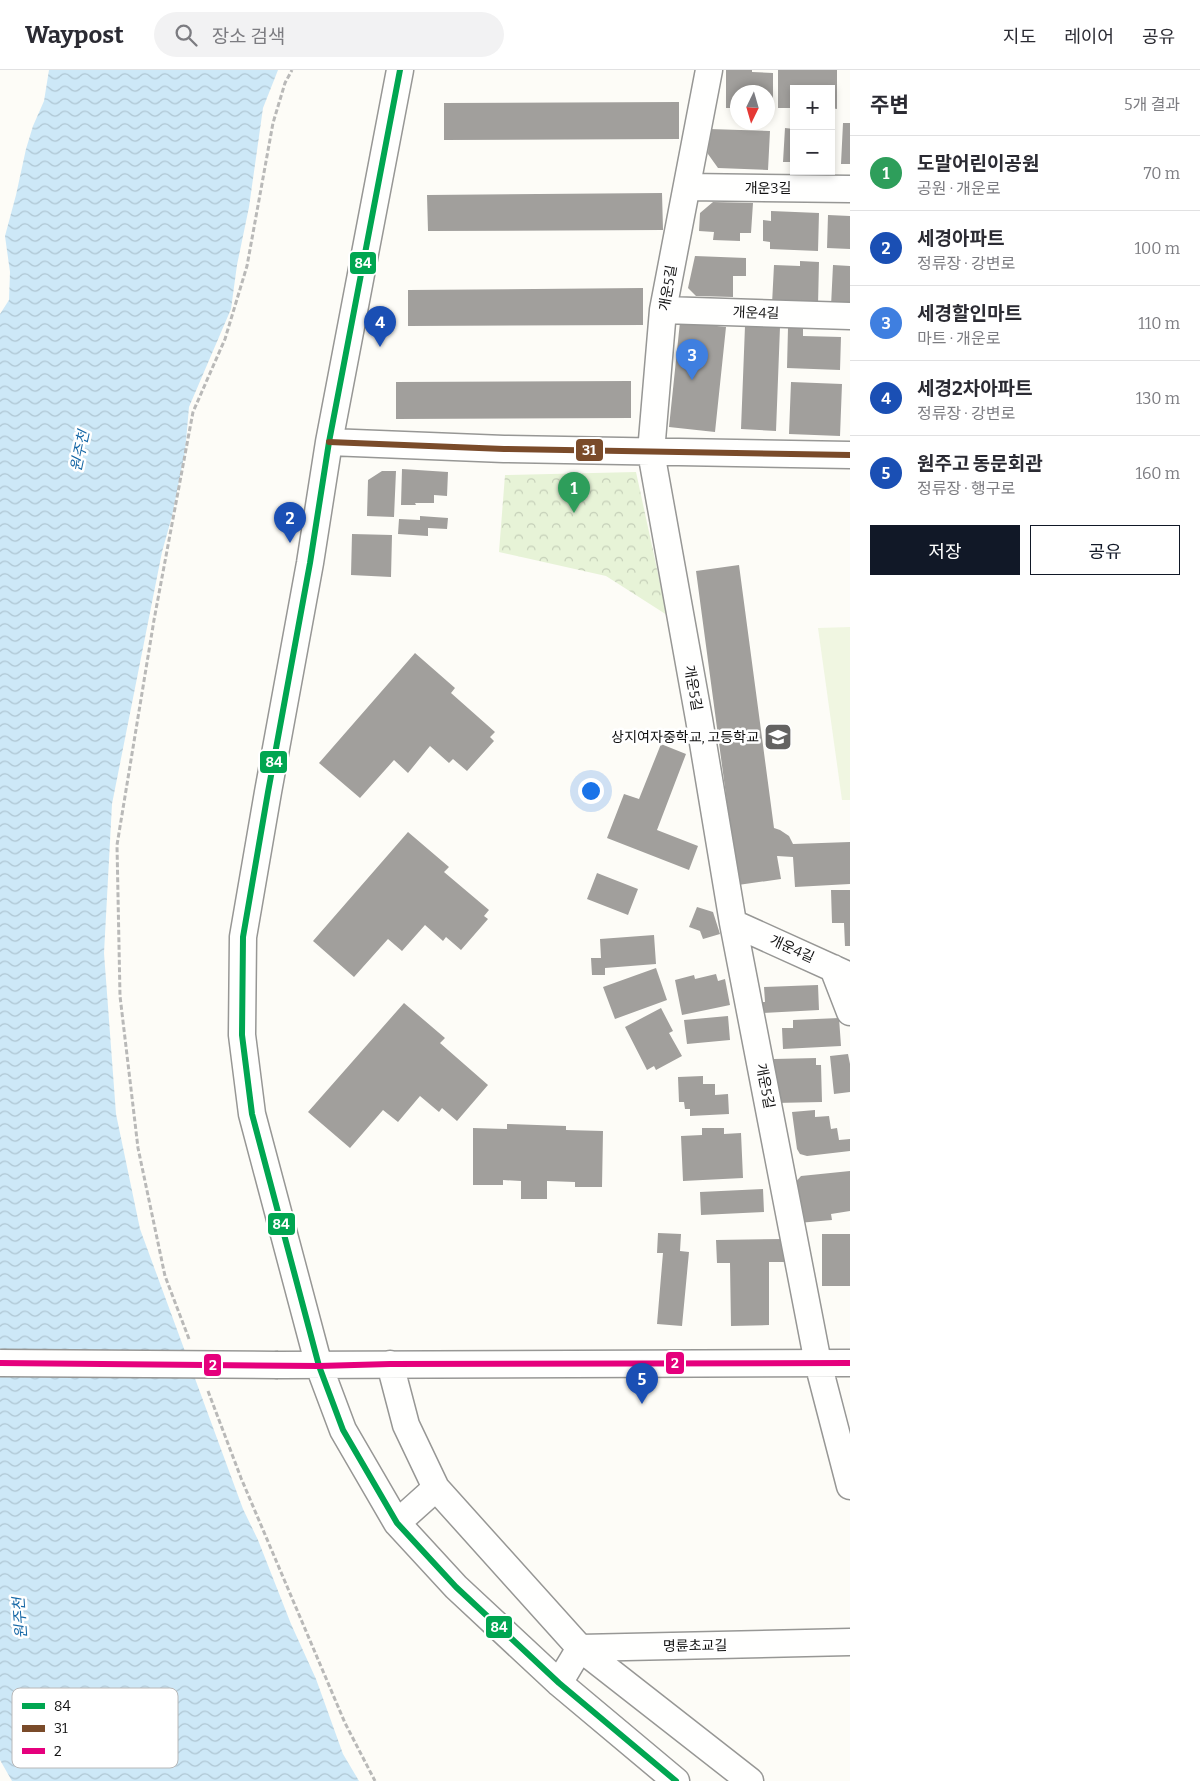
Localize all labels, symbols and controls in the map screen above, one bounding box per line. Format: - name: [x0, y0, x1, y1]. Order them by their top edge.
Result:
- search box: [154, 12, 504, 57]
- text: Waypost: [25, 21, 124, 49]
- icon: search: [172, 21, 200, 49]
- text: 장소 검색: [212, 25, 285, 48]
- text: 지도: [1003, 26, 1036, 48]
- text: 레이어: [1064, 26, 1114, 48]
- text: 공유: [1142, 26, 1175, 48]
- north arrow: [730, 85, 775, 130]
- map controls: [790, 85, 835, 175]
- button: +: [790, 85, 835, 130]
- text: 주변: [870, 92, 909, 118]
- text: 5개 결과: [1124, 95, 1180, 114]
- button: −: [790, 130, 835, 175]
- text: 도말어린이공원: [917, 152, 1039, 175]
- text: 1: [883, 164, 889, 183]
- text: 70 m: [1144, 164, 1180, 183]
- text: 공원 · 개운로: [917, 179, 1000, 198]
- street label: 개운3길: [745, 180, 791, 197]
- text: 세경아파트: [917, 227, 1004, 250]
- text: 2: [881, 239, 891, 258]
- text: 100 m: [1135, 239, 1180, 258]
- line badge: 84: [349, 251, 377, 275]
- text: 정류장 · 강변로: [917, 254, 1015, 273]
- text: 84: [355, 255, 372, 272]
- street label: 개운5길: [656, 264, 680, 312]
- text: 세경할인마트: [917, 302, 1022, 325]
- street label: 개운4길: [732, 304, 780, 322]
- pin: 4: [364, 306, 396, 347]
- text: 3: [881, 314, 891, 333]
- text: 110 m: [1138, 314, 1180, 333]
- text: 마트 · 개운로: [917, 329, 1000, 348]
- pin: 3: [676, 339, 708, 380]
- text: 세경2차아파트: [917, 377, 1033, 400]
- text: 4: [881, 389, 891, 408]
- text: 130 m: [1136, 389, 1180, 408]
- text: 정류장 · 강변로: [917, 404, 1015, 423]
- water label: 원주천: [67, 427, 94, 473]
- line badge: 31: [575, 438, 604, 462]
- text: 31: [582, 442, 596, 459]
- text: 원주고 동문회관: [917, 452, 1043, 475]
- text: 5: [882, 464, 890, 483]
- text: 160 m: [1135, 464, 1180, 483]
- pin: 1: [558, 472, 590, 513]
- text: 정류장 · 행구로: [917, 479, 1015, 498]
- pin: 2: [274, 502, 306, 543]
- button: 저장: [870, 525, 1020, 575]
- button: 공유: [1030, 525, 1180, 575]
- street label: 개운5길: [681, 664, 705, 712]
- school or university icon: 상지여자중학교, 고등학교: [763, 722, 793, 752]
- place label: 상지여자중학교, 고등학교: [611, 729, 759, 746]
- line badge: 84: [259, 750, 288, 774]
- text: 84: [266, 754, 283, 771]
- your location: [578, 778, 604, 804]
- street label: 개운4길: [767, 932, 817, 966]
- street label: 개운5길: [752, 1062, 778, 1110]
- line badge: 84: [267, 1212, 296, 1236]
- text: 84: [273, 1216, 290, 1233]
- line badge: 2: [665, 1351, 685, 1375]
- line badge: 2: [203, 1353, 222, 1377]
- text: 2: [671, 1355, 679, 1372]
- text: 2: [209, 1357, 217, 1374]
- pin: 5: [626, 1363, 658, 1404]
- water label: 원주천: [9, 1595, 30, 1639]
- line badge: 84: [485, 1615, 513, 1639]
- text: 84: [491, 1619, 508, 1636]
- street label: 명륜초교길: [663, 1637, 727, 1655]
- legend: [12, 1688, 178, 1768]
- text: 84: [54, 1698, 71, 1715]
- text: 31: [54, 1720, 68, 1737]
- text: 2: [54, 1743, 62, 1760]

